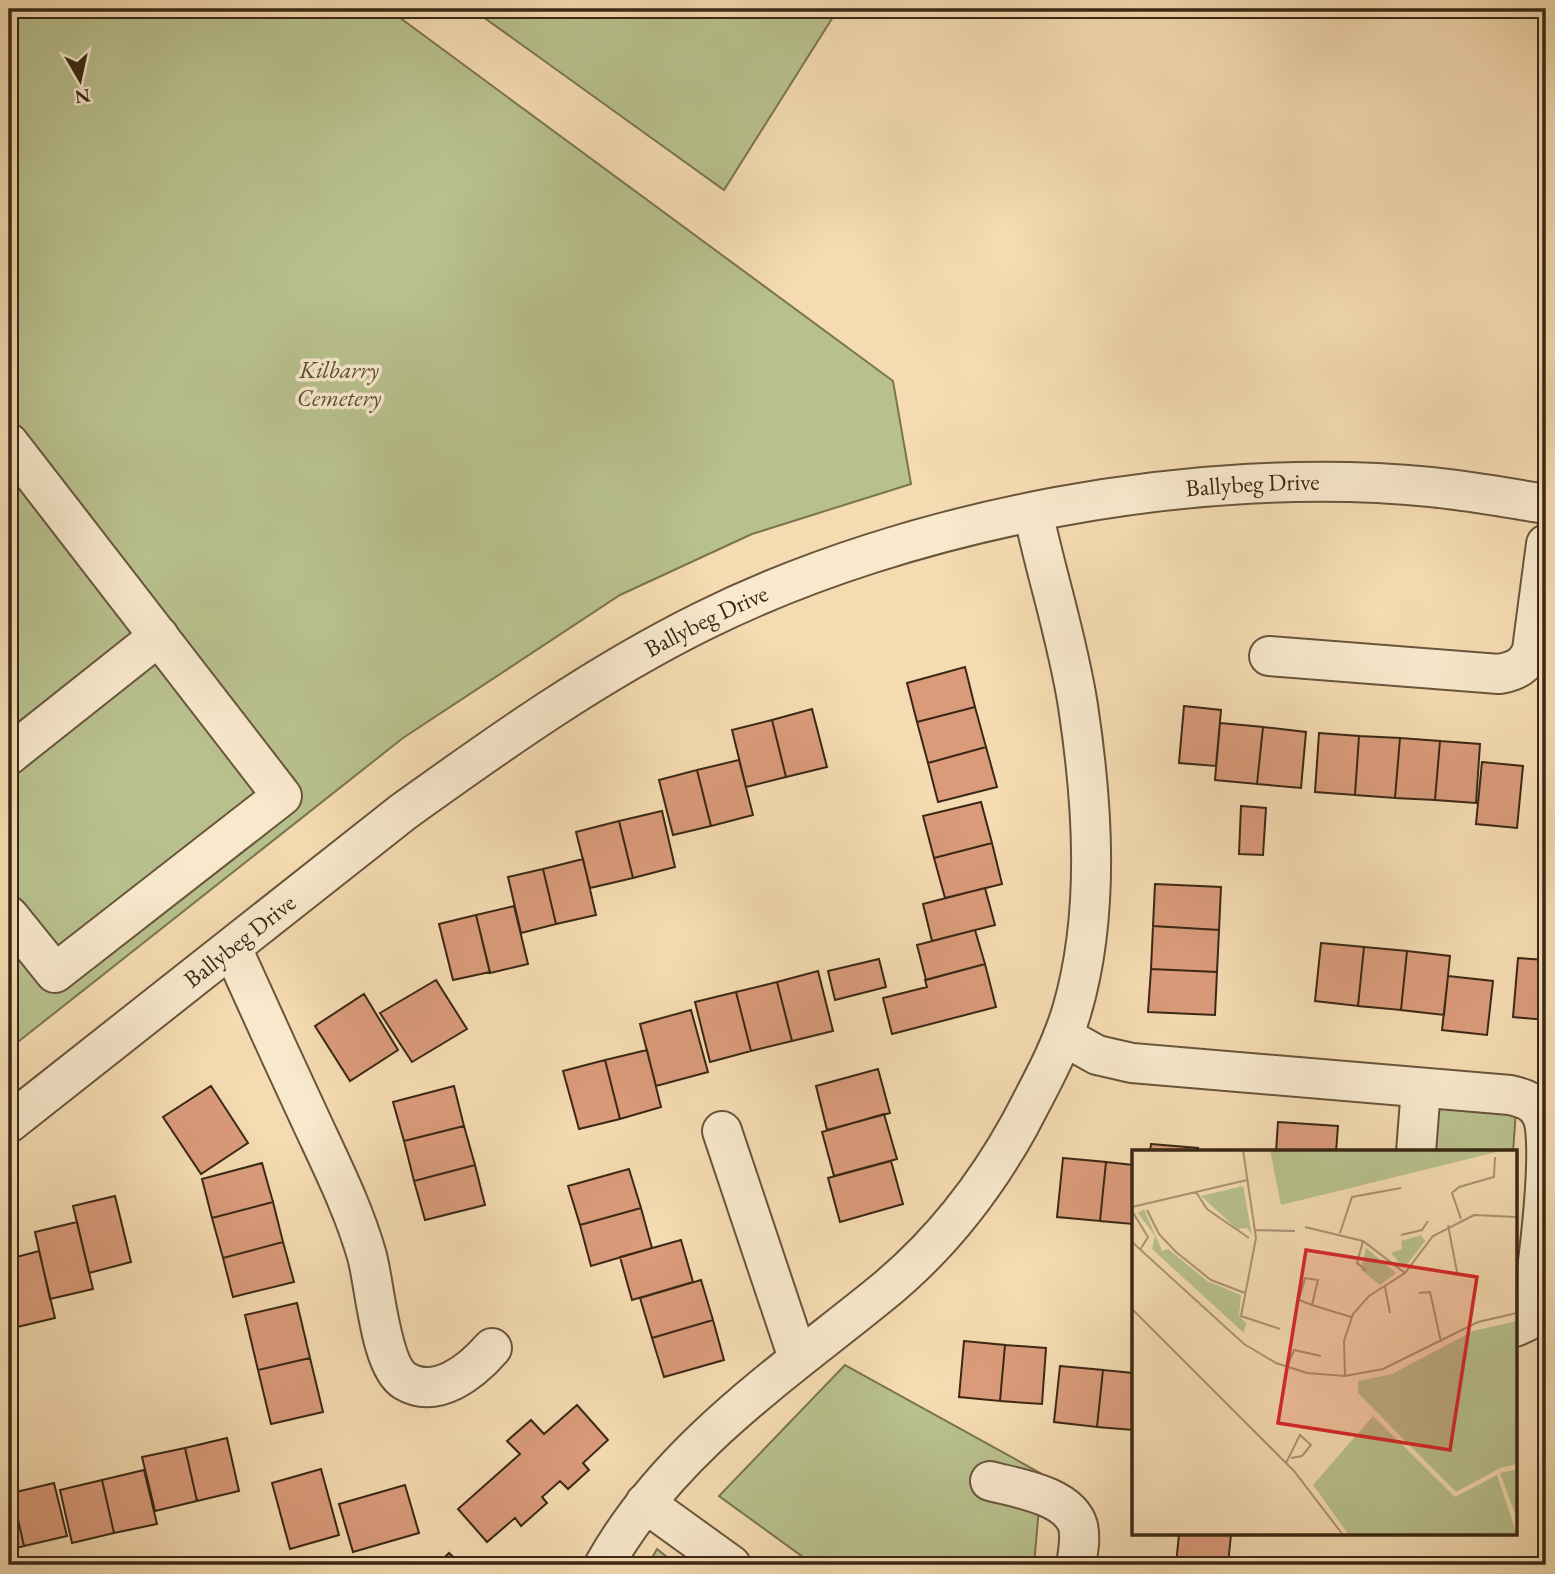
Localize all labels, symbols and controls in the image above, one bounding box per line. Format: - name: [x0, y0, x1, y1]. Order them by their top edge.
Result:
- north arrow: [46, 46, 116, 116]
- text: N: [72, 83, 92, 110]
- park label: Kilbarry Cemetery: [297, 354, 382, 413]
- street label: Ballybeg Drive: [1184, 466, 1320, 504]
- street label: Ballybeg Drive: [639, 577, 772, 664]
- street label: Ballybeg Drive: [177, 887, 302, 994]
- inset map: [1132, 1150, 1516, 1536]

